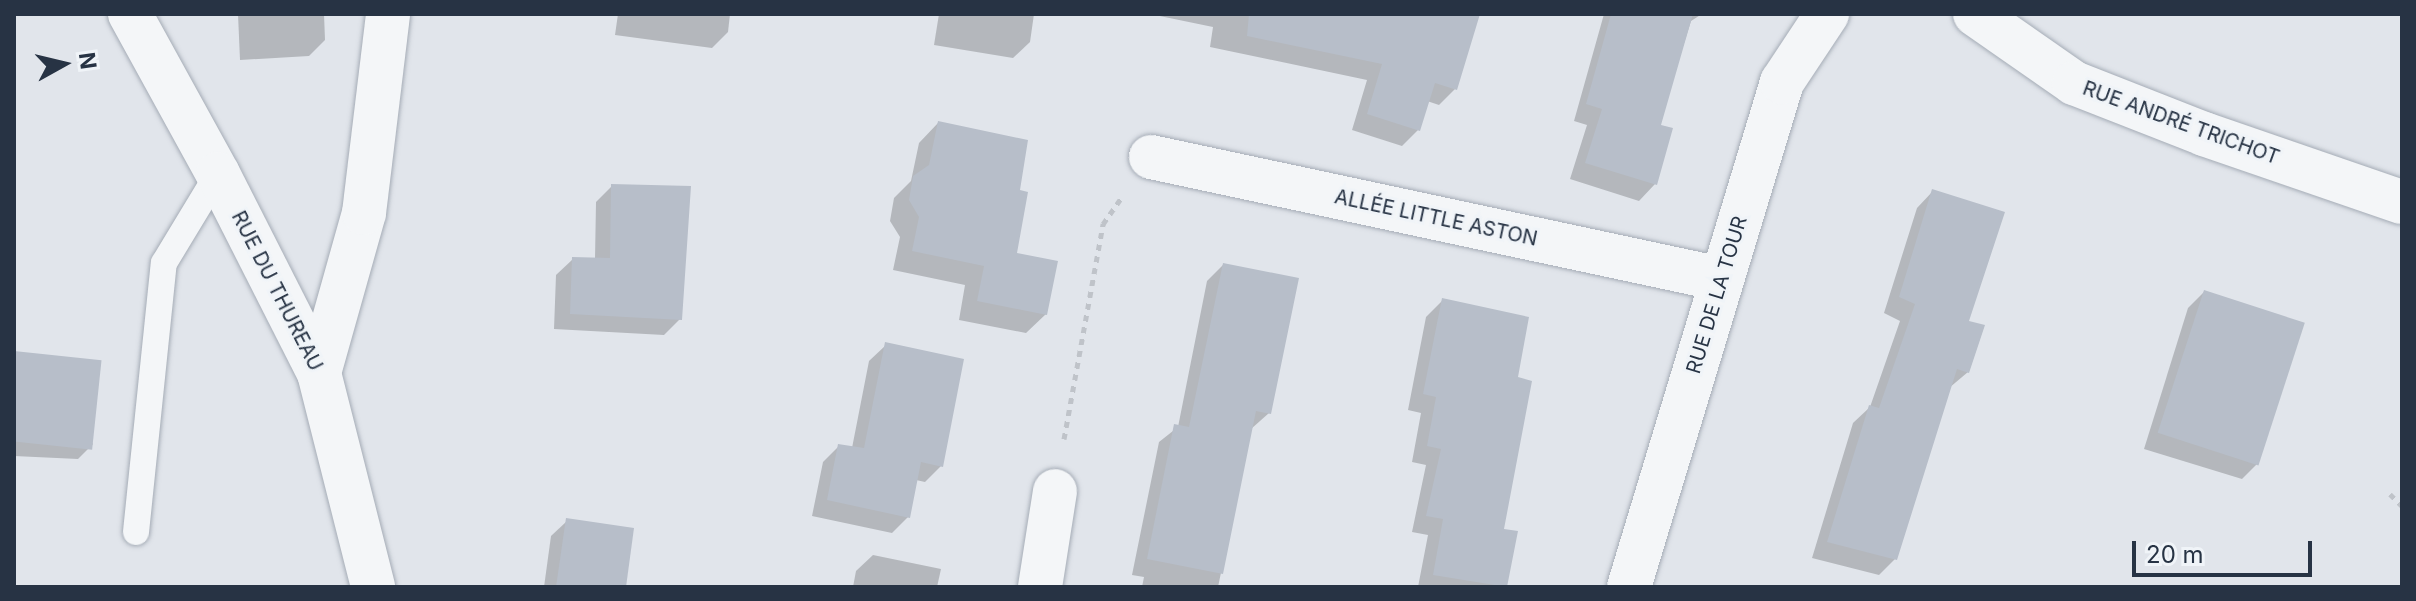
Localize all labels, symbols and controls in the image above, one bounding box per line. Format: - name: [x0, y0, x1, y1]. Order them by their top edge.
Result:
- north arrow: [24, 24, 104, 104]
- text: N: [74, 51, 102, 71]
- street label: RUE ANDRÉ TRICHOT: [2079, 76, 2283, 170]
- street label: ALLÉE LITTLE ASTON: [1332, 185, 1540, 251]
- street label: RUE DU THUREAU: [226, 207, 328, 375]
- street label: RUE DE LA TOUR: [1682, 213, 1752, 377]
- scale bar: [2136, 525, 2316, 575]
- text: 20 m: [2146, 540, 2204, 569]

